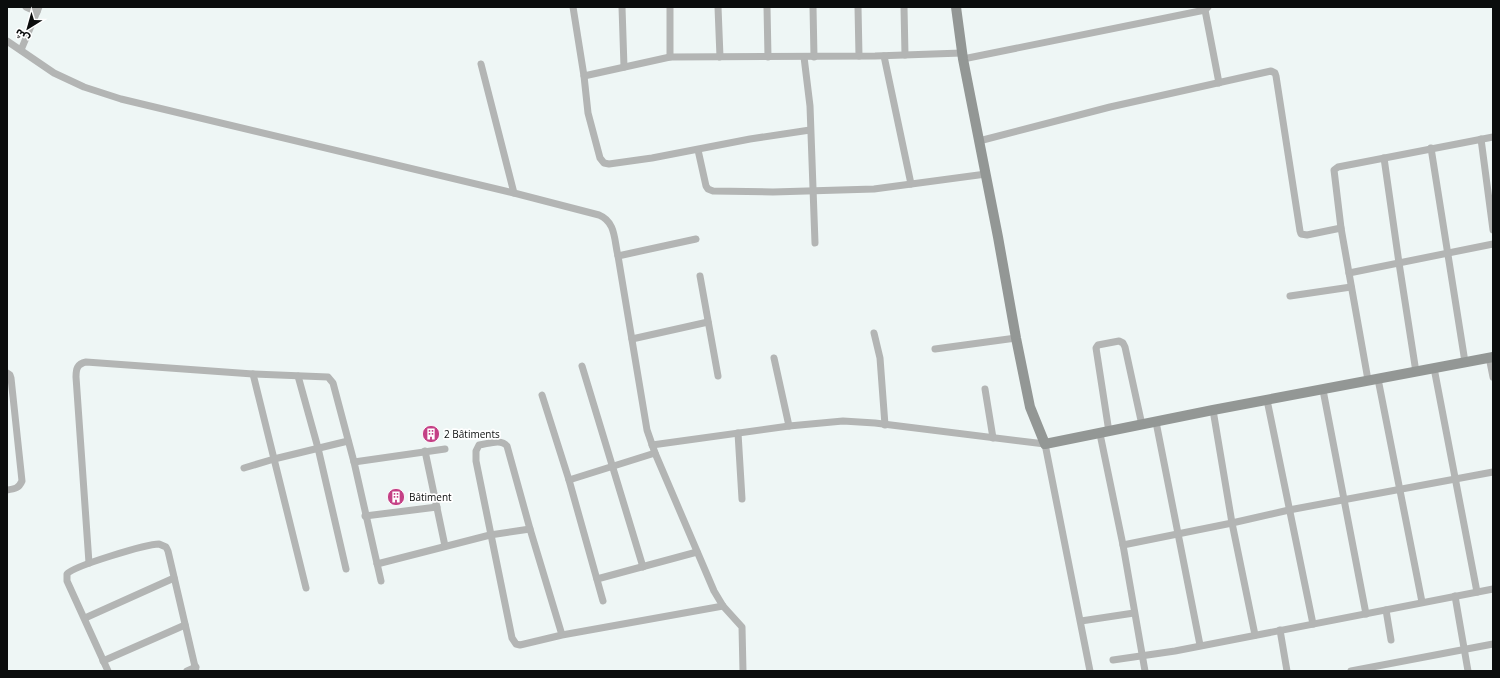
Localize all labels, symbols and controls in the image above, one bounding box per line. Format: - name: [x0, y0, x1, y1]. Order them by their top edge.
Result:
- north arrow: [8, 8, 48, 48]
- text: ش: [11, 26, 32, 47]
- building icon: 2 Bâtiments: [421, 424, 441, 444]
- place label: 2 Bâtiments: [444, 427, 500, 441]
- building icon: Bâtiment: [386, 487, 406, 507]
- place label: Bâtiment: [409, 490, 452, 504]

